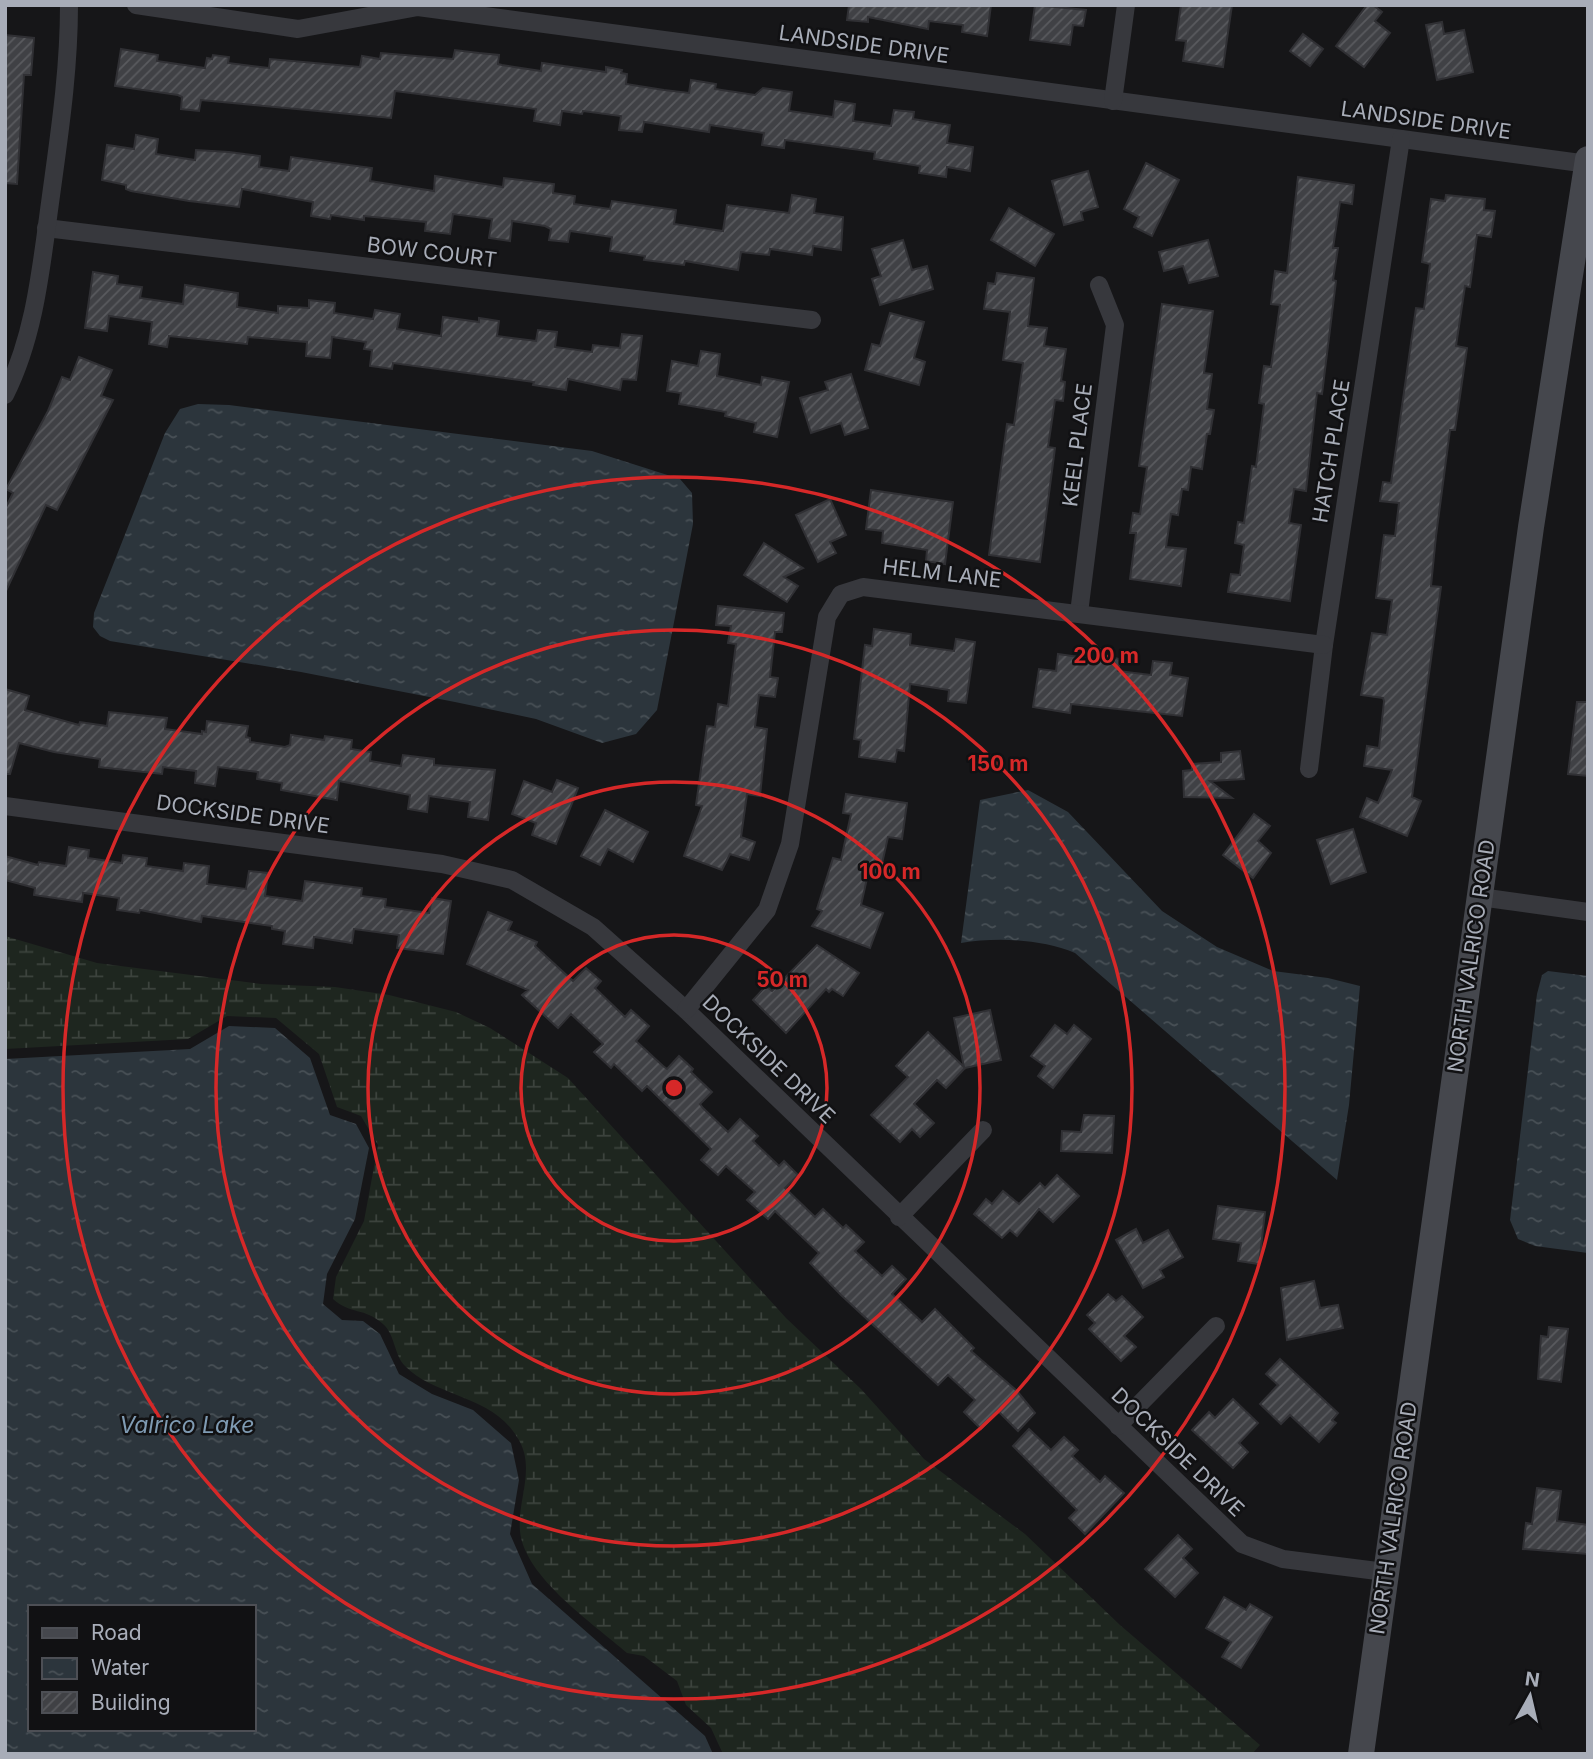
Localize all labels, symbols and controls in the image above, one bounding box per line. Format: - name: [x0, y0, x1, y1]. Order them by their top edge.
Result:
- street label: LANDSIDE DRIVE: [777, 20, 951, 68]
- street label: LANDSIDE DRIVE: [1339, 96, 1513, 144]
- street label: BOW COURT: [366, 232, 498, 272]
- street label: HATCH PLACE: [1307, 377, 1355, 525]
- street label: KEEL PLACE: [1057, 382, 1097, 508]
- street label: HELM LANE: [881, 553, 1003, 593]
- text: 200 m: [1073, 643, 1139, 668]
- text: 150 m: [968, 751, 1028, 776]
- street label: DOCKSIDE DRIVE: [155, 789, 331, 839]
- street label: NORTH VALRICO ROAD: [1442, 838, 1500, 1074]
- text: 100 m: [859, 859, 921, 884]
- text: 50 m: [756, 967, 808, 992]
- street label: DOCKSIDE DRIVE: [697, 989, 841, 1129]
- centre of rings: [662, 1076, 686, 1100]
- street label: DOCKSIDE DRIVE: [1106, 1382, 1250, 1522]
- street label: NORTH VALRICO ROAD: [1364, 1400, 1422, 1636]
- water label: Valrico Lake: [120, 1411, 254, 1439]
- legend: [28, 1605, 256, 1731]
- text: Road: [91, 1620, 142, 1645]
- text: Water: [91, 1655, 149, 1680]
- north arrow: [1495, 1661, 1565, 1731]
- text: N: [1524, 1667, 1541, 1692]
- text: Building: [91, 1690, 171, 1715]

